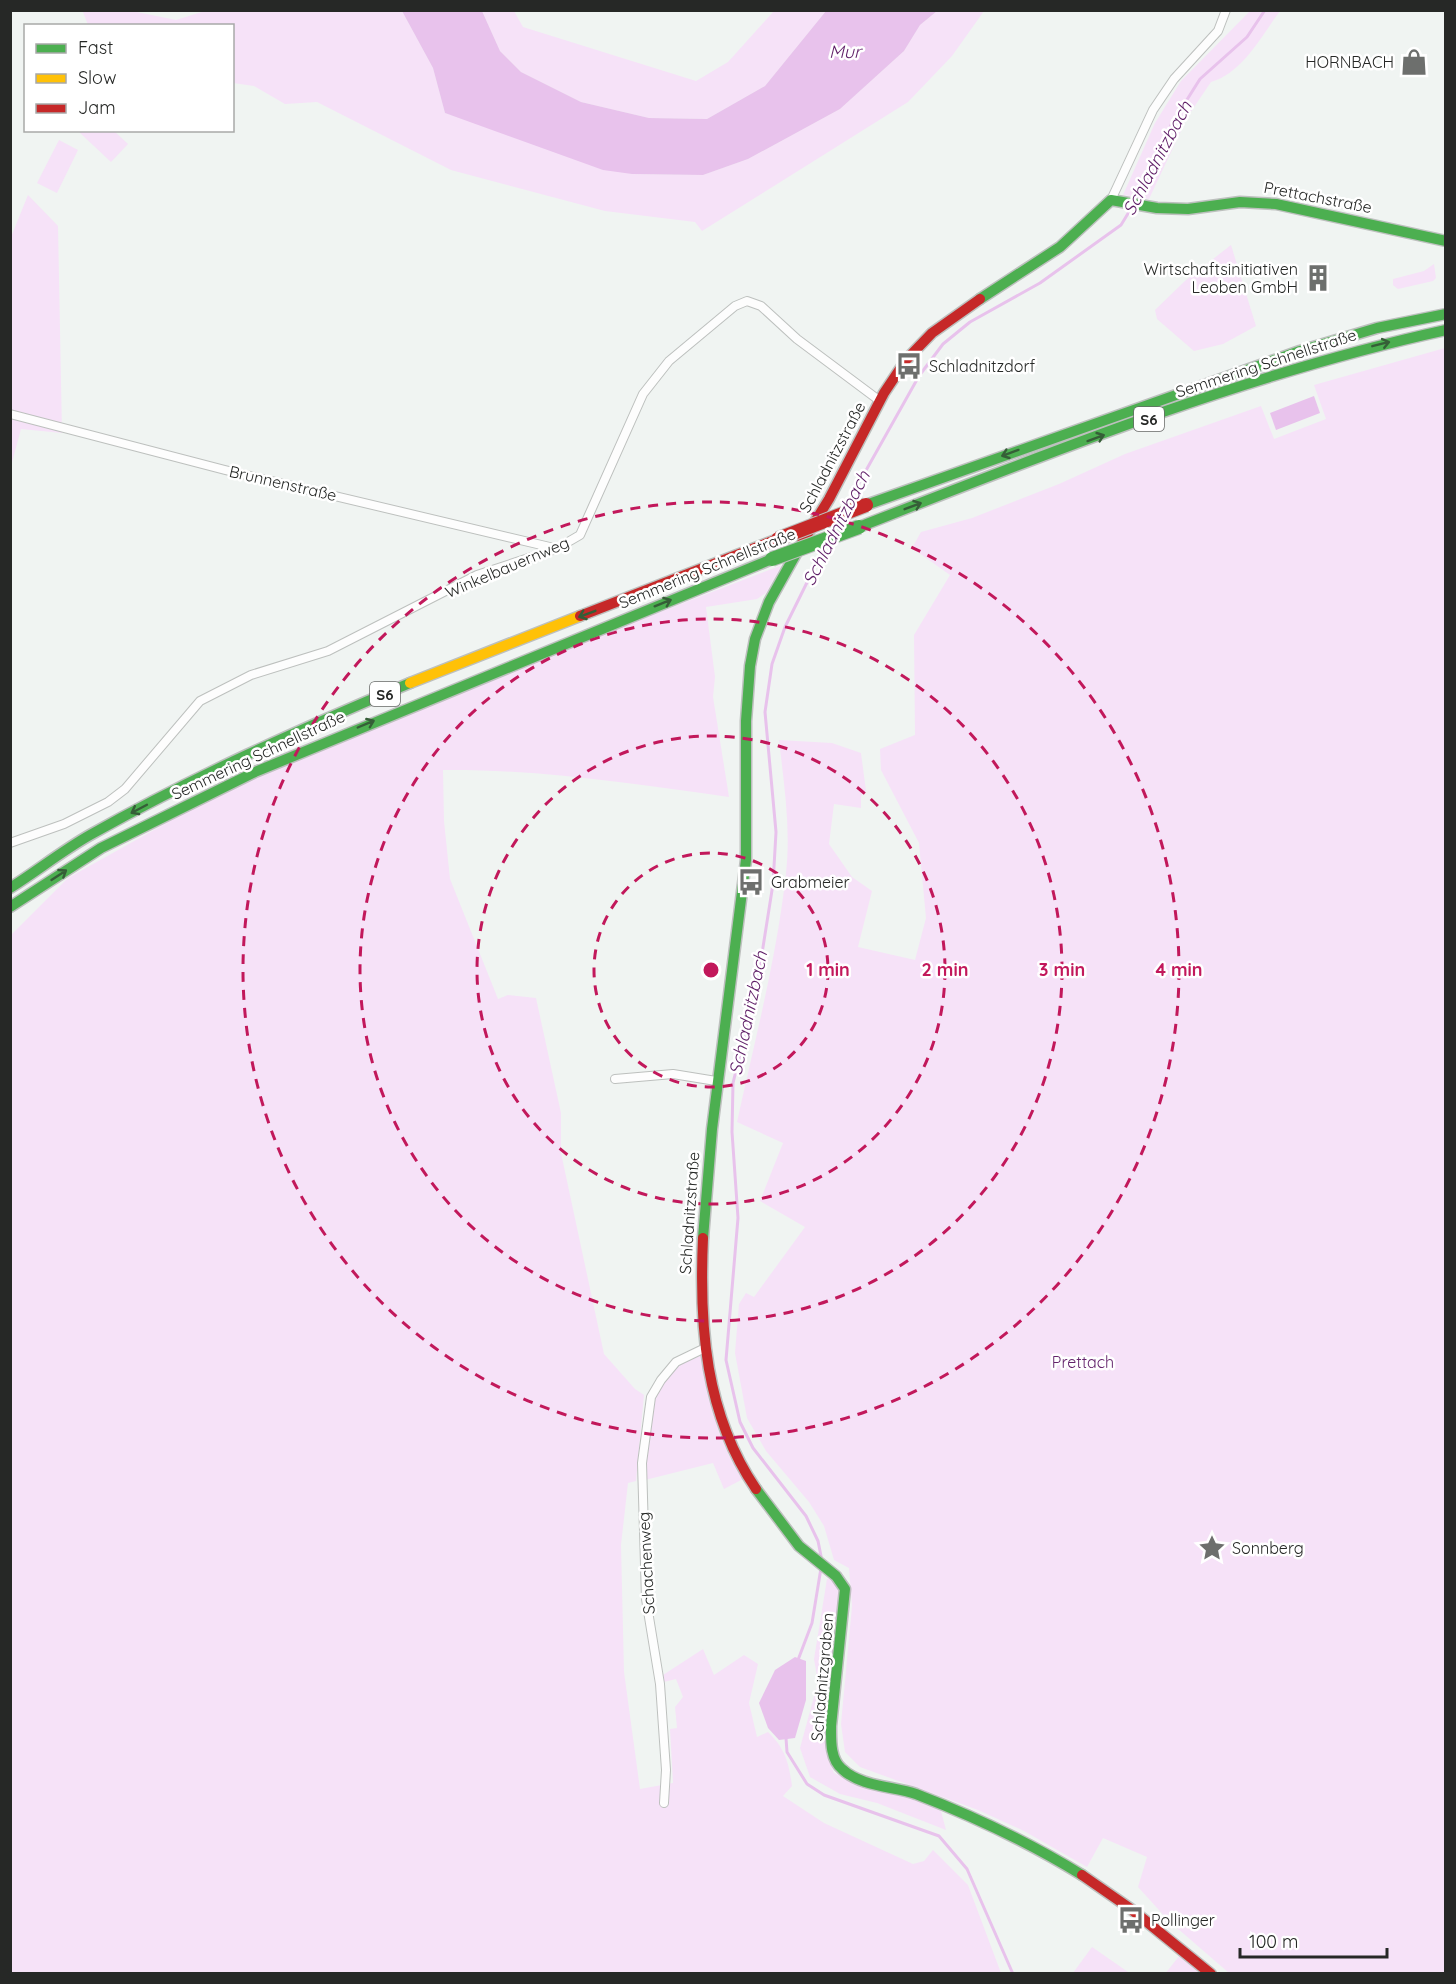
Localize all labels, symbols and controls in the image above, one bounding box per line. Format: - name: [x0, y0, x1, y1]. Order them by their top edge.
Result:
- legend: [24, 24, 234, 132]
- text: Fast: [78, 36, 113, 59]
- water label: Mur: [829, 40, 863, 63]
- shop icon: HORNBACH: [1399, 47, 1429, 77]
- place label: HORNBACH: [1305, 52, 1394, 72]
- text: Slow: [78, 66, 116, 89]
- text: Jam: [78, 96, 116, 119]
- water label: Schladnitzbach: [1117, 96, 1197, 219]
- street label: Prettachstraße: [1262, 177, 1374, 217]
- place label: Wirtschaftsinitiativen Leoben GmbH: [1143, 259, 1298, 297]
- building icon: Wirtschaftsinitiativen Leoben GmbH: [1303, 263, 1333, 293]
- street label: Semmering Schnellstraße: [1173, 324, 1359, 402]
- one-way arrow: [1371, 337, 1390, 349]
- bus stop icon: Schladnitzdorf: [894, 351, 924, 381]
- place label: Schladnitzdorf: [929, 356, 1036, 376]
- street label: Schladnitzstraße: [794, 398, 870, 516]
- road number: S6: [1134, 407, 1164, 431]
- one-way arrow: [1086, 432, 1105, 443]
- one-way arrow: [1001, 448, 1020, 459]
- street label: Brunnenstraße: [227, 461, 339, 505]
- water label: Schladnitzbach: [797, 466, 875, 589]
- one-way arrow: [903, 500, 922, 511]
- street label: Semmering Schnellstraße: [616, 523, 798, 613]
- street label: Winkelbauernweg: [442, 532, 572, 602]
- one-way arrow: [653, 597, 672, 608]
- one-way arrow: [578, 609, 596, 620]
- road number: S6: [370, 682, 400, 706]
- street label: Semmering Schnellstraße: [168, 706, 348, 804]
- one-way arrow: [356, 718, 374, 729]
- one-way arrow: [130, 804, 148, 815]
- bus stop icon: Grabmeier: [736, 867, 766, 897]
- one-way arrow: [51, 869, 68, 882]
- place label: Grabmeier: [771, 872, 850, 892]
- water label: Schladnitzbach: [724, 948, 773, 1077]
- text: 1 min: [806, 958, 850, 981]
- text: 2 min: [922, 958, 968, 981]
- text: 3 min: [1039, 958, 1085, 981]
- text: 4 min: [1155, 958, 1203, 981]
- centre of rings: [701, 960, 721, 980]
- street label: Schladnitzstraße: [675, 1151, 703, 1275]
- park label: Prettach: [1052, 1352, 1114, 1372]
- street label: Schachenweg: [633, 1511, 659, 1615]
- place icon: Sonnberg: [1197, 1533, 1227, 1563]
- place label: Sonnberg: [1232, 1538, 1304, 1558]
- street label: Schladnitzgraben: [806, 1612, 838, 1742]
- bus stop icon: Pollinger: [1116, 1905, 1146, 1935]
- place label: Pollinger: [1151, 1910, 1215, 1930]
- scale bar: [1240, 1921, 1387, 1959]
- text: 100 m: [1249, 1930, 1298, 1953]

